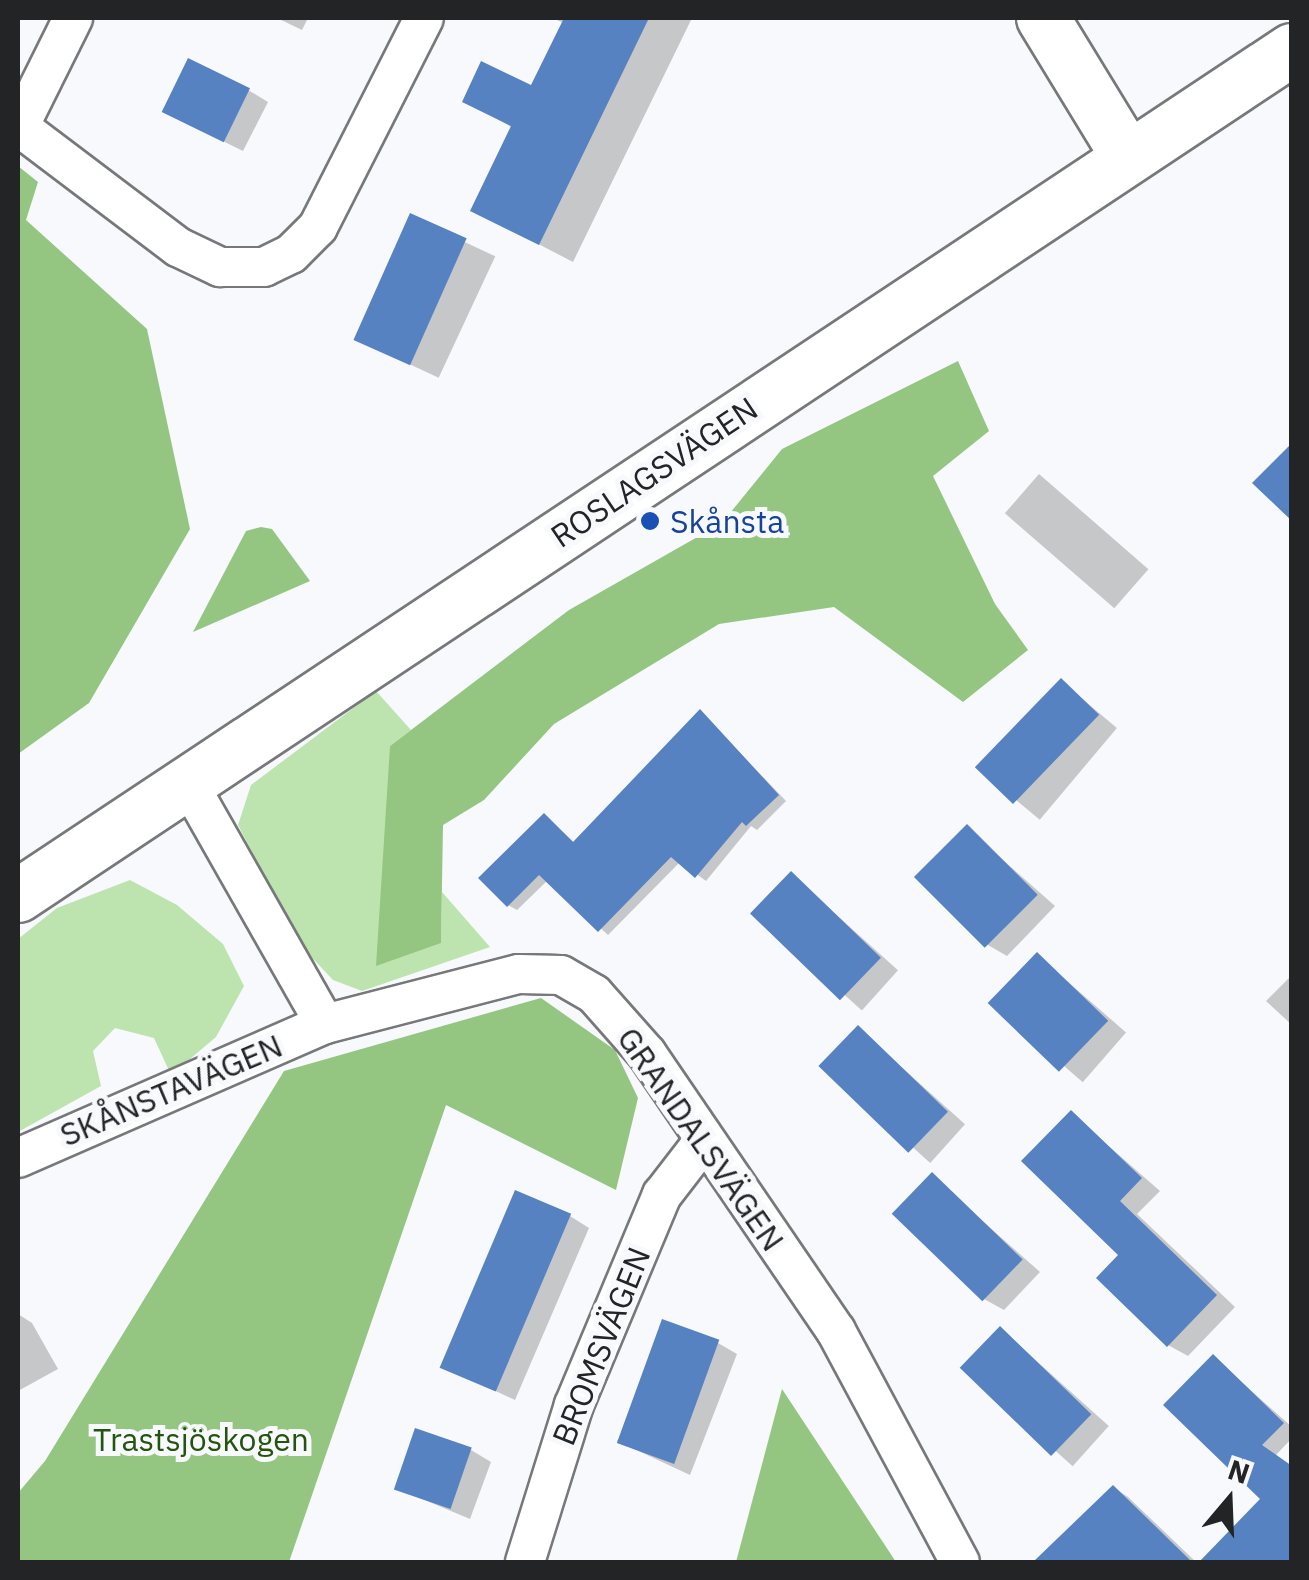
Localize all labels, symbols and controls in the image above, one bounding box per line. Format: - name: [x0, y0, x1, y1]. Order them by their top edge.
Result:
- street label: ROSLAGSVÄGEN: [544, 389, 764, 555]
- place label: Skånsta: [670, 502, 784, 540]
- marker: Skånsta: [639, 510, 661, 532]
- street label: GRANDALSVÄGEN: [610, 1020, 792, 1258]
- street label: SKÅNSTAVÄGEN: [54, 1026, 288, 1154]
- street label: BROMSVÄGEN: [544, 1241, 658, 1451]
- park label: Trastsjöskogen: [93, 1420, 309, 1458]
- north arrow: [1179, 1450, 1279, 1550]
- text: N: [1223, 1450, 1255, 1492]

